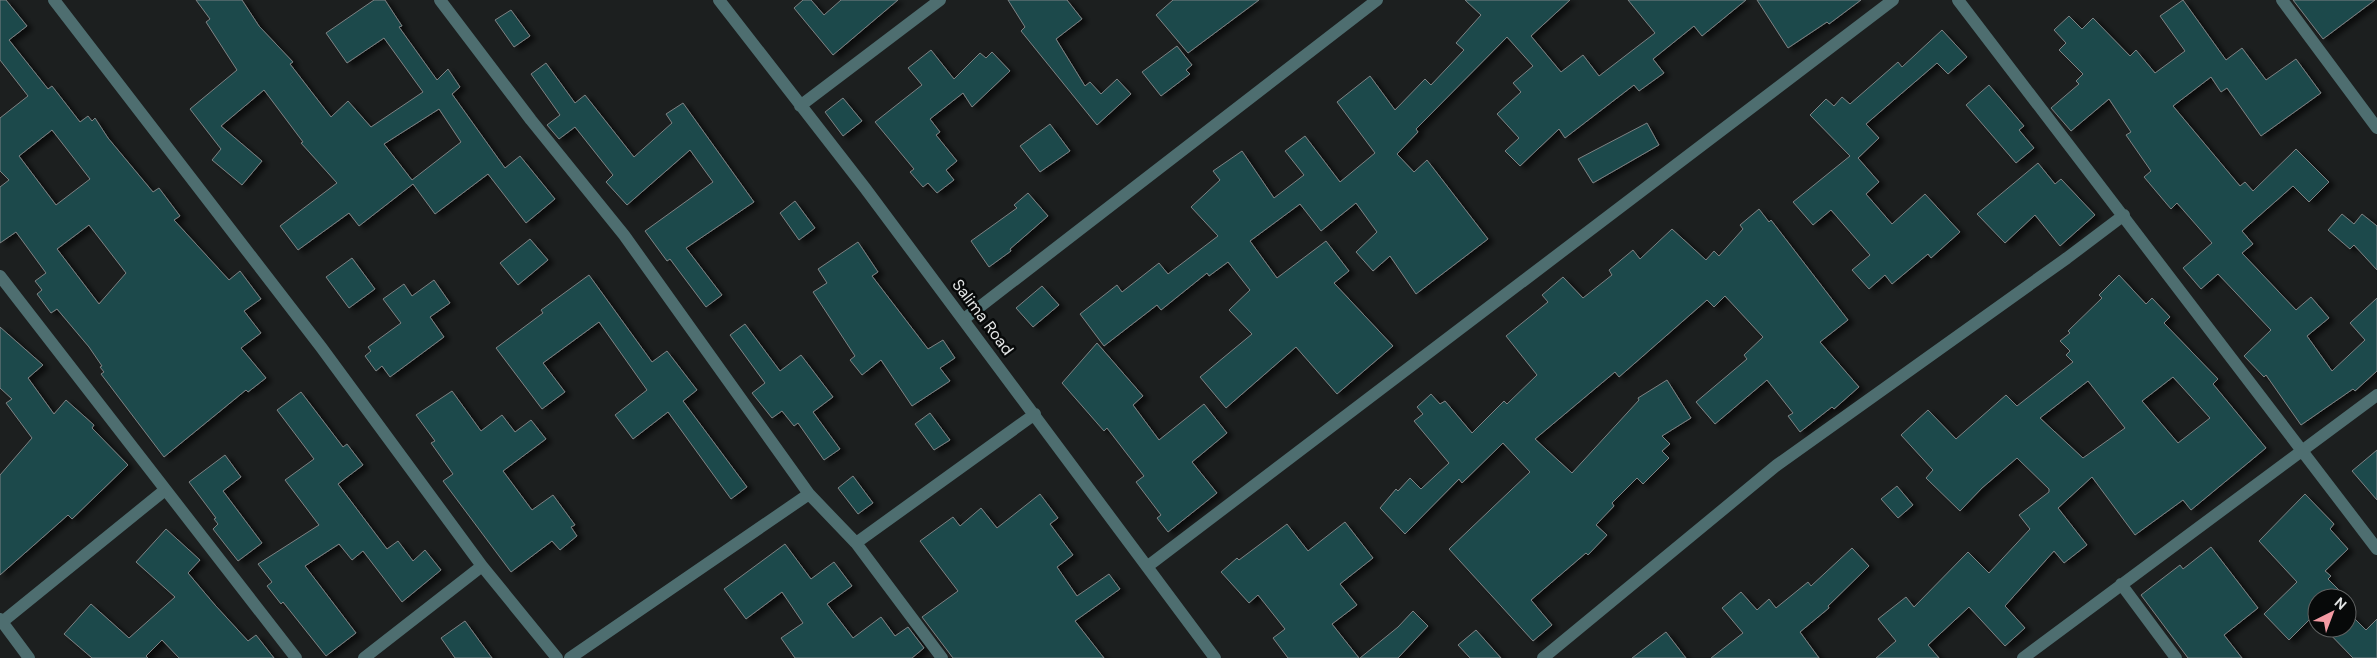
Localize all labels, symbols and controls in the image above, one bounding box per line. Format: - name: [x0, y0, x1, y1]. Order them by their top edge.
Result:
- street label: Salima Road: [948, 275, 1018, 359]
- north arrow: [2307, 588, 2357, 638]
- text: N: [2331, 593, 2351, 613]

